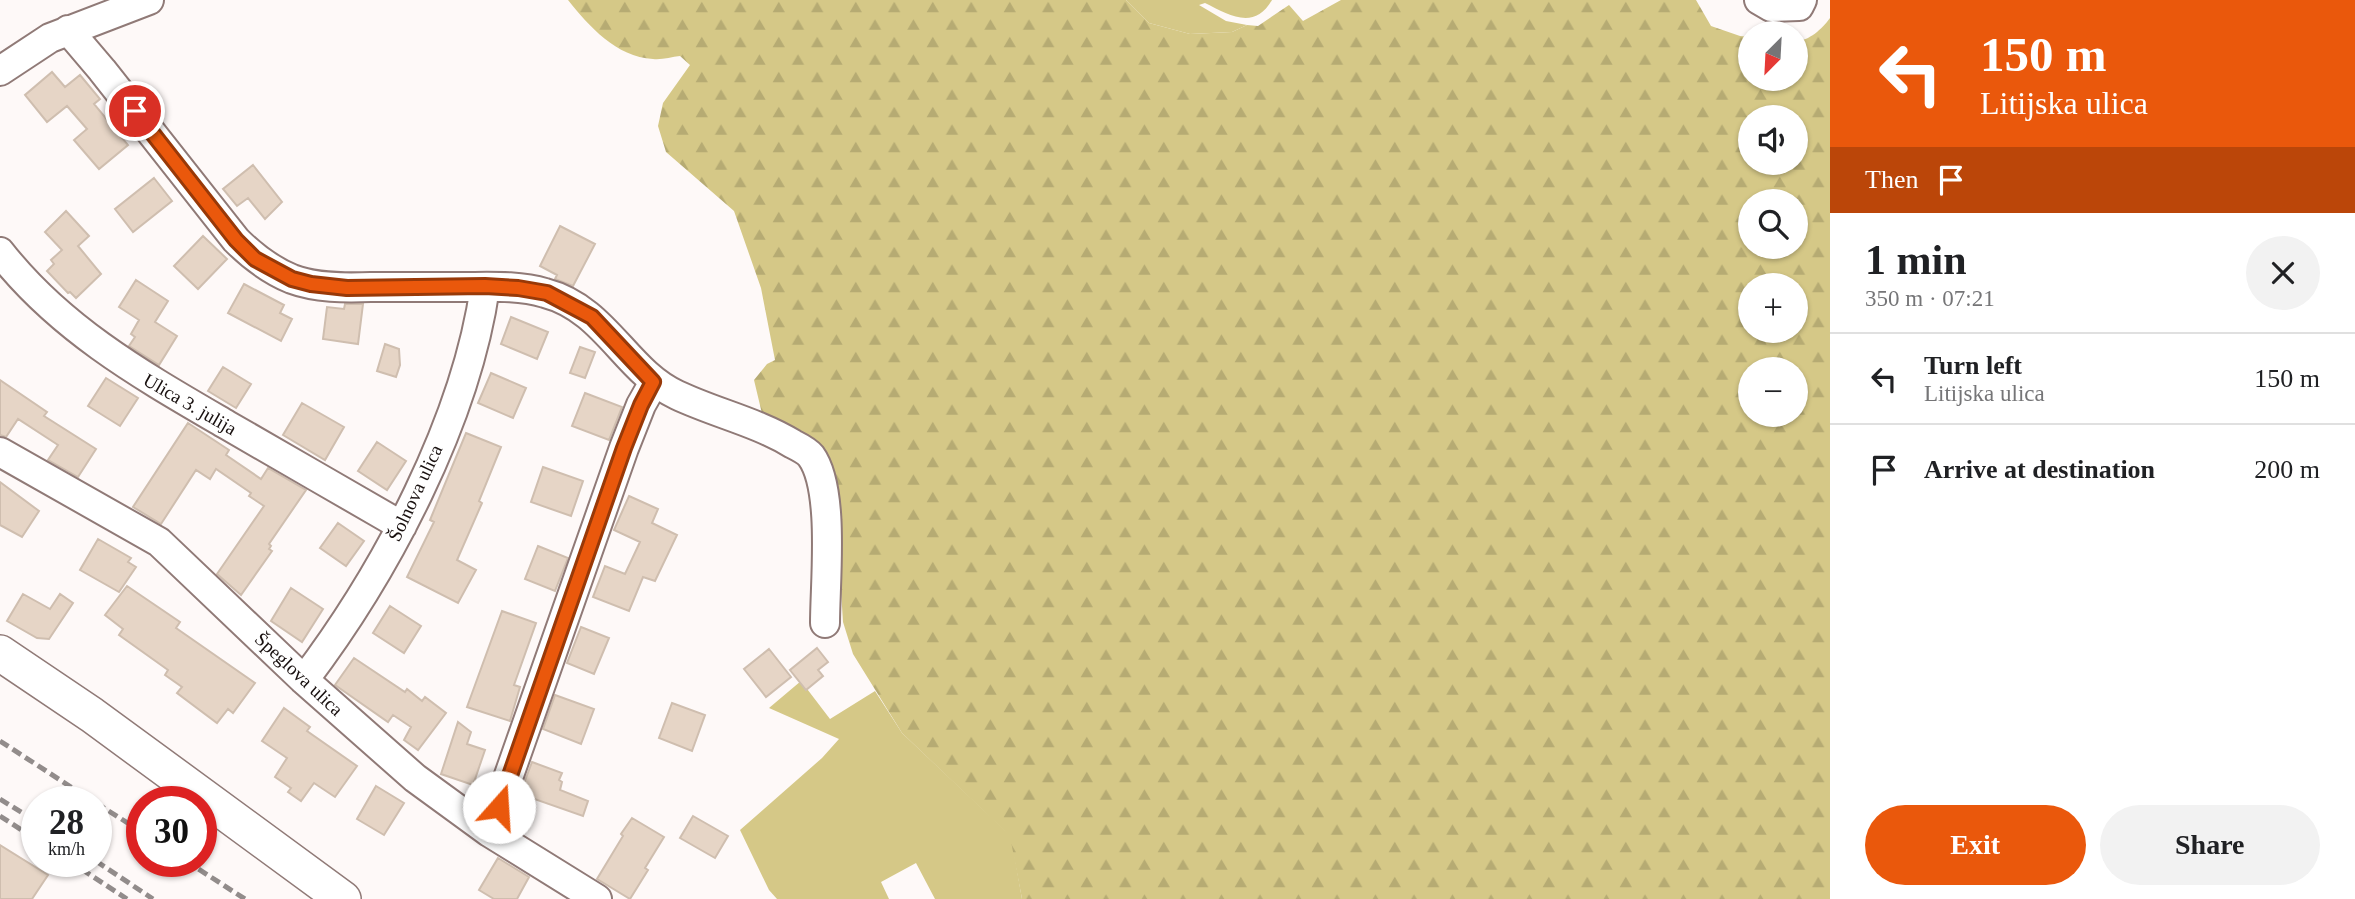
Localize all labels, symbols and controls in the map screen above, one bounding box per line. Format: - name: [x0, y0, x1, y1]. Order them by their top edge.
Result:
- north arrow: [1738, 21, 1808, 91]
- map controls: [1738, 21, 1808, 427]
- text: 150 m: [1980, 27, 2107, 82]
- icon: left: [1865, 28, 1956, 119]
- pin: [105, 81, 165, 141]
- text: Litijska ulica: [1980, 85, 2148, 121]
- icon: arrive: [116, 92, 154, 130]
- button: sound: [1738, 105, 1808, 175]
- icon: arrive: [1932, 161, 1970, 199]
- text: Then: [1865, 165, 1918, 194]
- button: search: [1738, 189, 1808, 259]
- button: close: [2246, 236, 2320, 310]
- text: 1 min: [1865, 237, 1967, 283]
- button: +: [1738, 273, 1808, 343]
- text: 350 m · 07:21: [1865, 286, 1995, 311]
- text: Turn left: [1924, 351, 2022, 380]
- button: −: [1738, 357, 1808, 427]
- icon: left: [1865, 360, 1903, 398]
- text: 150 m: [2254, 364, 2320, 393]
- street label: Ulica 3. julija: [140, 369, 241, 439]
- text: Litijska ulica: [1924, 381, 2045, 406]
- street label: Šolnova ulica: [384, 441, 447, 545]
- icon: arrive: [1865, 451, 1903, 489]
- text: Arrive at destination: [1924, 455, 2155, 484]
- text: 200 m: [2254, 455, 2320, 484]
- street label: Špeglova ulica: [251, 628, 348, 720]
- position arrow: [462, 770, 536, 844]
- speed limit sign: 30: [126, 786, 217, 877]
- text: 28: [49, 803, 84, 842]
- button: Exit: [1865, 805, 2086, 885]
- button: Share: [2100, 805, 2320, 885]
- text: km/h: [48, 839, 85, 859]

